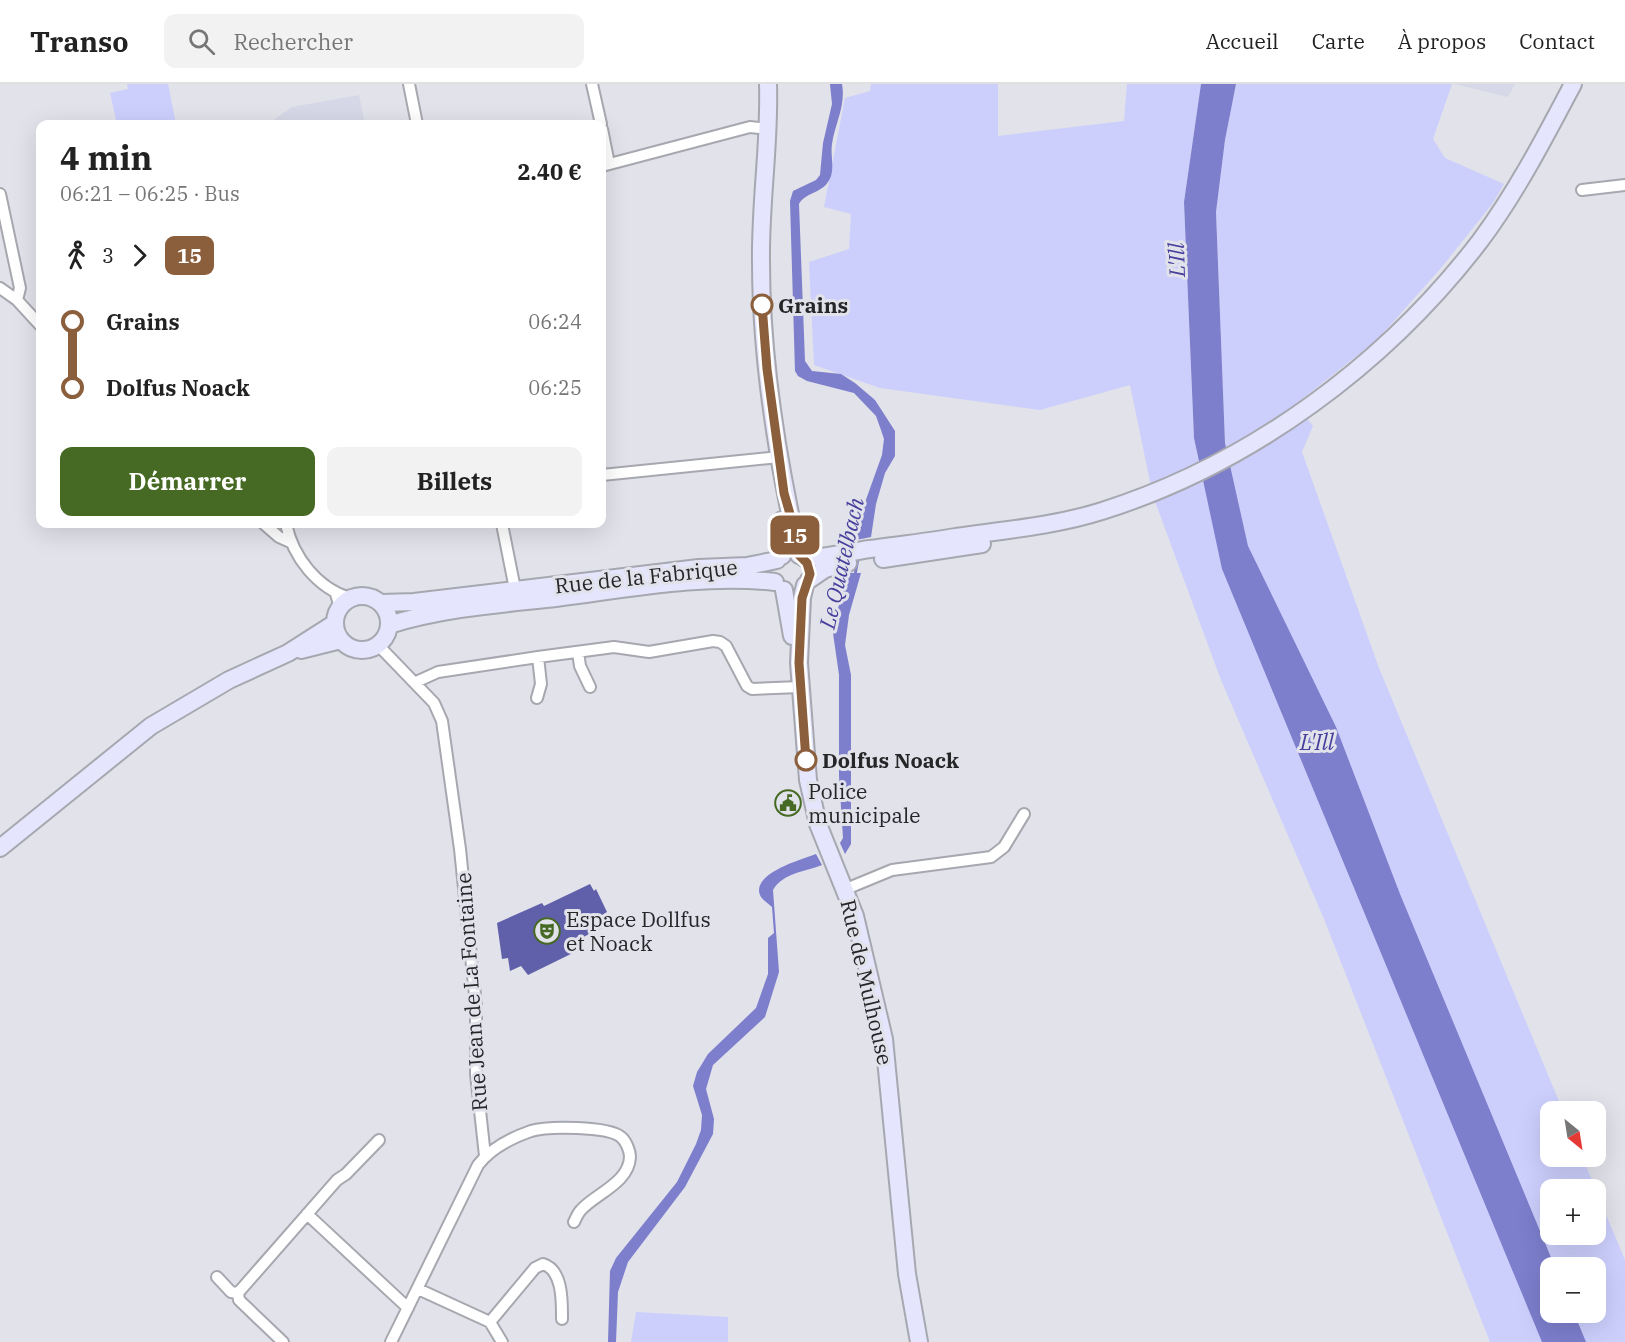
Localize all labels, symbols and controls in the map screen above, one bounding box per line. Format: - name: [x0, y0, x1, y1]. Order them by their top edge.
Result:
- search box: [164, 14, 584, 68]
- text: Transo: [30, 23, 128, 60]
- icon: search: [185, 25, 218, 58]
- text: Rechercher: [233, 27, 353, 56]
- text: Accueil: [1206, 27, 1279, 55]
- text: Carte: [1312, 27, 1365, 55]
- text: À propos: [1398, 27, 1486, 55]
- text: Contact: [1519, 27, 1595, 55]
- text: 4 min: [60, 136, 152, 179]
- text: 2.40 €: [517, 157, 582, 186]
- text: 06:21 – 06:25 · Bus: [60, 180, 240, 207]
- icon: walk: [60, 239, 93, 272]
- icon: forward: [123, 239, 156, 272]
- text: 15: [177, 241, 202, 269]
- text: 3: [102, 242, 114, 269]
- water label: L'Ill: [1161, 242, 1191, 279]
- place label: Grains: [778, 291, 848, 319]
- marker: Grains: [751, 294, 773, 316]
- text: Grains: [106, 307, 180, 336]
- text: 06:24: [528, 308, 582, 335]
- text: Dolfus Noack: [106, 373, 250, 402]
- text: 06:25: [528, 374, 582, 401]
- button: Démarrer: [60, 447, 315, 516]
- button: Billets: [327, 447, 582, 516]
- water label: Le Quatelbach: [812, 495, 870, 632]
- line badge: 15: [768, 516, 822, 554]
- text: 15: [782, 521, 808, 549]
- street label: Rue de la Fabrique: [553, 552, 739, 600]
- water label: L'Ill: [1299, 727, 1335, 756]
- place label: Dolfus Noack: [822, 746, 959, 774]
- marker: Dolfus Noack: [795, 749, 817, 771]
- place label: Police municipale: [808, 777, 921, 829]
- public building icon: Police municipale: [773, 788, 803, 818]
- street label: Rue Jean de La Fontaine: [449, 872, 493, 1112]
- street label: Rue de Mulhouse: [834, 896, 900, 1068]
- place label: Espace Dollfus et Noack: [566, 905, 711, 957]
- theatre icon: Espace Dollfus et Noack: [532, 916, 562, 946]
- north arrow: [1540, 1101, 1606, 1167]
- map controls: [1540, 1101, 1606, 1323]
- button: +: [1540, 1179, 1606, 1245]
- button: −: [1540, 1257, 1606, 1323]

